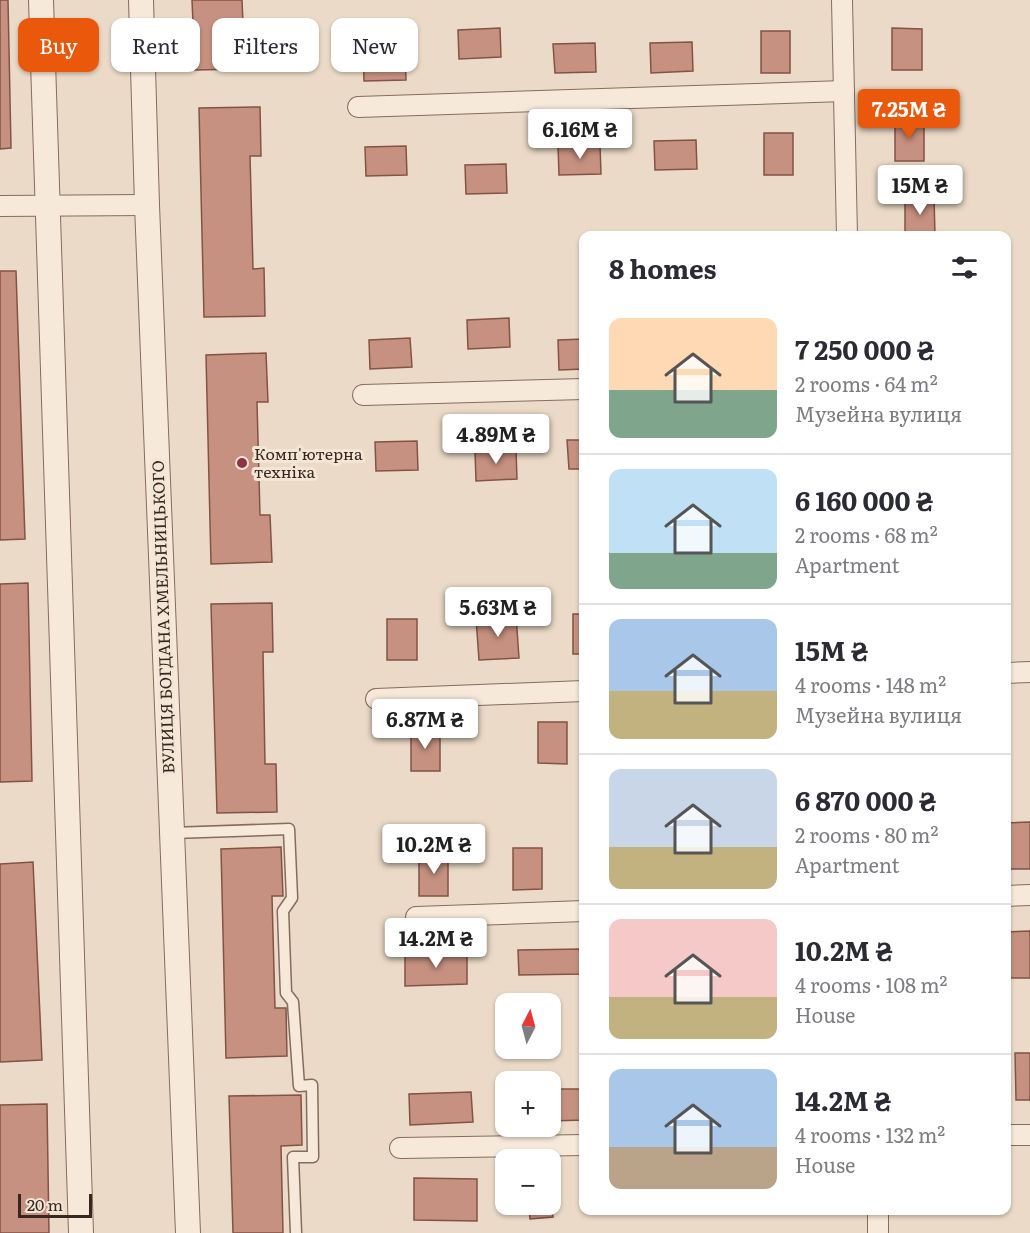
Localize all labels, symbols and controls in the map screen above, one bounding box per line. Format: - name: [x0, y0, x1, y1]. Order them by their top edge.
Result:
- chip: Buy: [18, 18, 99, 72]
- chip: Rent: [111, 18, 200, 72]
- chip: Filters: [212, 18, 319, 72]
- chip: New: [331, 18, 418, 72]
- pin: 7.25M ₴: [854, 89, 964, 140]
- text: 7.25M ₴: [872, 93, 946, 123]
- pin: 6.16M ₴: [525, 109, 635, 160]
- text: 6.16M ₴: [542, 113, 618, 143]
- pin: 15M ₴: [878, 165, 962, 216]
- text: 15M ₴: [892, 169, 948, 199]
- text: 8 homes: [609, 248, 717, 287]
- icon: filters: [948, 251, 981, 284]
- text: 7 250 000 ₴: [795, 329, 935, 368]
- icon: home: [657, 342, 729, 414]
- text: 2 rooms · 64 m²: [795, 368, 938, 398]
- text: Музейна вулиця: [795, 398, 962, 428]
- pin: 4.89M ₴: [441, 414, 551, 465]
- text: 4.89M ₴: [456, 418, 536, 448]
- place label: Комп'ютерна техніка: [254, 441, 363, 483]
- marker: Комп'ютерна техніка: [235, 456, 249, 470]
- street label: ВУЛИЦЯ БОГДАНА ХМЕЛЬНИЦЬКОГО: [145, 460, 179, 774]
- text: 6 160 000 ₴: [795, 480, 934, 519]
- icon: home: [657, 493, 729, 565]
- text: 2 rooms · 68 m²: [795, 519, 938, 549]
- text: Apartment: [795, 549, 900, 579]
- pin: 5.63M ₴: [443, 587, 553, 638]
- text: 5.63M ₴: [459, 591, 537, 621]
- text: 15M ₴: [795, 630, 869, 669]
- icon: home: [657, 643, 729, 715]
- text: 4 rooms · 148 m²: [795, 669, 946, 699]
- pin: 6.87M ₴: [370, 699, 480, 750]
- text: Музейна вулиця: [795, 699, 962, 729]
- text: 6.87M ₴: [386, 703, 464, 733]
- text: 6 870 000 ₴: [795, 780, 937, 819]
- icon: home: [657, 793, 729, 865]
- text: 2 rooms · 80 m²: [795, 819, 938, 849]
- pin: 10.2M ₴: [379, 824, 489, 875]
- text: 10.2M ₴: [396, 828, 472, 858]
- text: Apartment: [795, 849, 900, 879]
- pin: 14.2M ₴: [381, 918, 491, 969]
- text: 14.2M ₴: [399, 922, 473, 952]
- text: 10.2M ₴: [795, 930, 893, 969]
- icon: home: [657, 943, 729, 1015]
- text: 4 rooms · 108 m²: [795, 969, 947, 999]
- north arrow: [495, 993, 561, 1059]
- map controls: [495, 993, 561, 1215]
- text: House: [795, 999, 855, 1029]
- button: +: [495, 1071, 561, 1137]
- text: 14.2M ₴: [795, 1080, 892, 1119]
- icon: home: [657, 1093, 729, 1165]
- text: 4 rooms · 132 m²: [795, 1119, 945, 1149]
- button: −: [495, 1149, 561, 1215]
- text: House: [795, 1149, 855, 1179]
- scale bar: [18, 1191, 92, 1218]
- text: 20 m: [27, 1192, 63, 1216]

